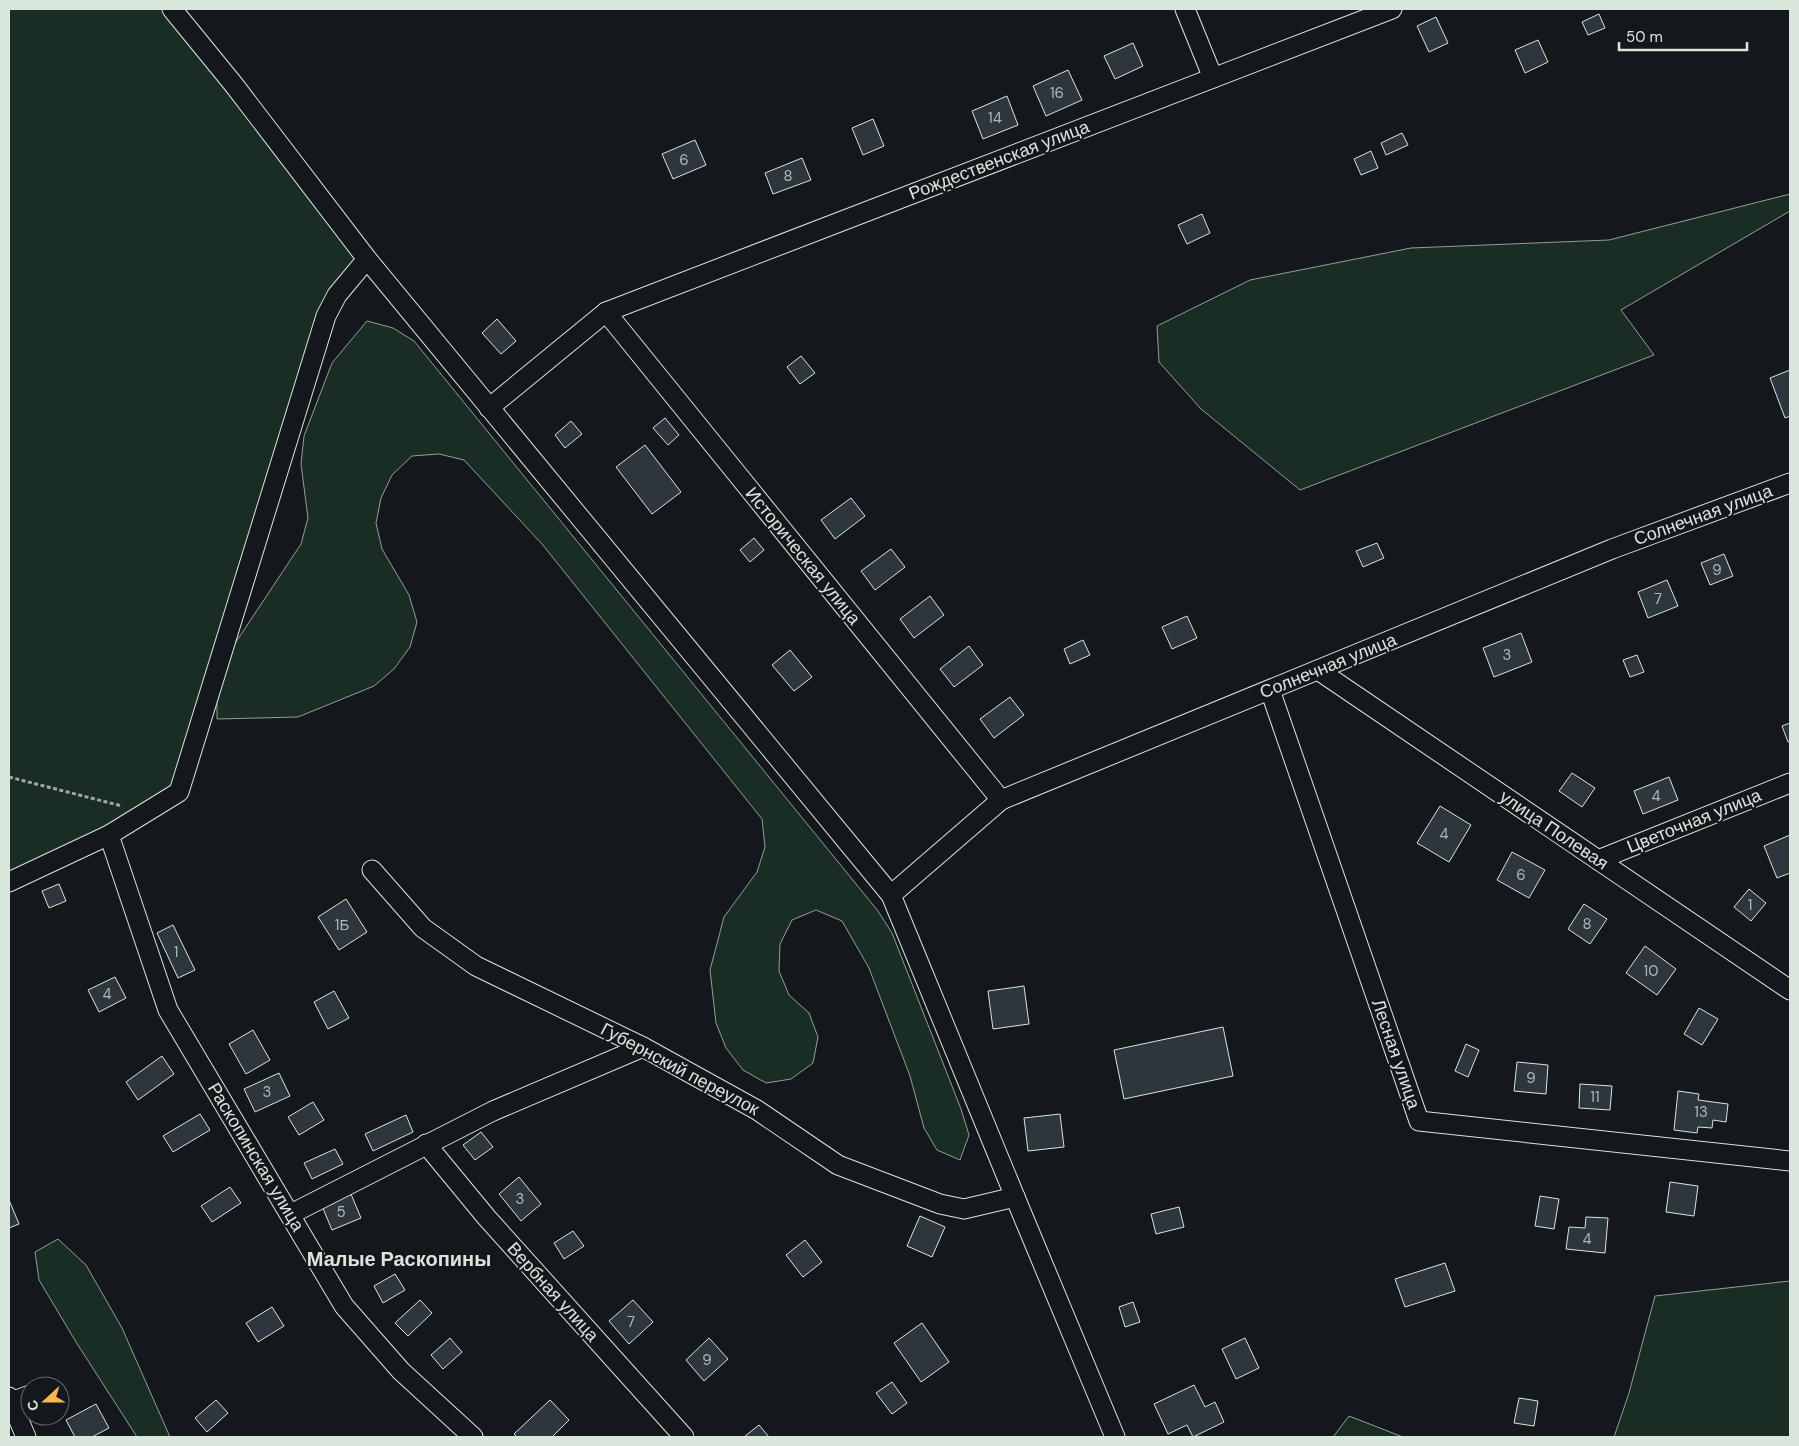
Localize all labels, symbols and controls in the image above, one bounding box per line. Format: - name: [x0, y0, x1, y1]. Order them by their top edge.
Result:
- scale bar: [1619, 20, 1746, 52]
- text: 50 m: [1626, 27, 1663, 47]
- house number: 16: [1050, 83, 1064, 103]
- house number: 14: [988, 108, 1002, 128]
- street label: Рождественская улица: [905, 114, 1094, 206]
- house number: 6: [679, 150, 689, 170]
- house number: 8: [783, 166, 793, 186]
- street label: Солнечная улица: [1630, 478, 1777, 551]
- street label: Историческая улица: [740, 482, 867, 631]
- house number: 9: [1712, 560, 1722, 580]
- house number: 7: [1654, 589, 1662, 609]
- street label: Солнечная улица: [1256, 627, 1401, 704]
- house number: 3: [1503, 645, 1511, 665]
- street label: Цветочная улица: [1623, 783, 1766, 859]
- street label: улица Полевая: [1495, 785, 1613, 875]
- house number: 4: [1651, 786, 1661, 806]
- house number: 4: [1439, 824, 1449, 844]
- house number: 6: [1516, 865, 1526, 885]
- house number: 1: [1748, 895, 1752, 915]
- house number: 8: [1582, 914, 1592, 934]
- house number: 1Б: [335, 915, 349, 935]
- house number: 1: [174, 942, 178, 962]
- house number: 10: [1644, 961, 1658, 981]
- house number: 4: [102, 984, 112, 1004]
- street label: Лесная улица: [1366, 996, 1426, 1113]
- street label: Губернский переулок: [597, 1017, 764, 1121]
- house number: 9: [1526, 1068, 1536, 1088]
- street label: Раскопинская улица: [202, 1078, 310, 1237]
- house number: 3: [263, 1082, 271, 1102]
- house number: 11: [1590, 1087, 1600, 1107]
- house number: 13: [1694, 1102, 1708, 1122]
- house number: 3: [516, 1189, 524, 1209]
- house number: 5: [336, 1202, 346, 1222]
- house number: 4: [1582, 1229, 1592, 1249]
- street label: Вербная улица: [502, 1237, 605, 1348]
- district label: Малые Раскопины: [307, 1246, 491, 1272]
- house number: 7: [627, 1312, 635, 1332]
- house number: 9: [702, 1350, 712, 1370]
- north arrow: [20, 1376, 70, 1426]
- text: С: [23, 1398, 43, 1414]

